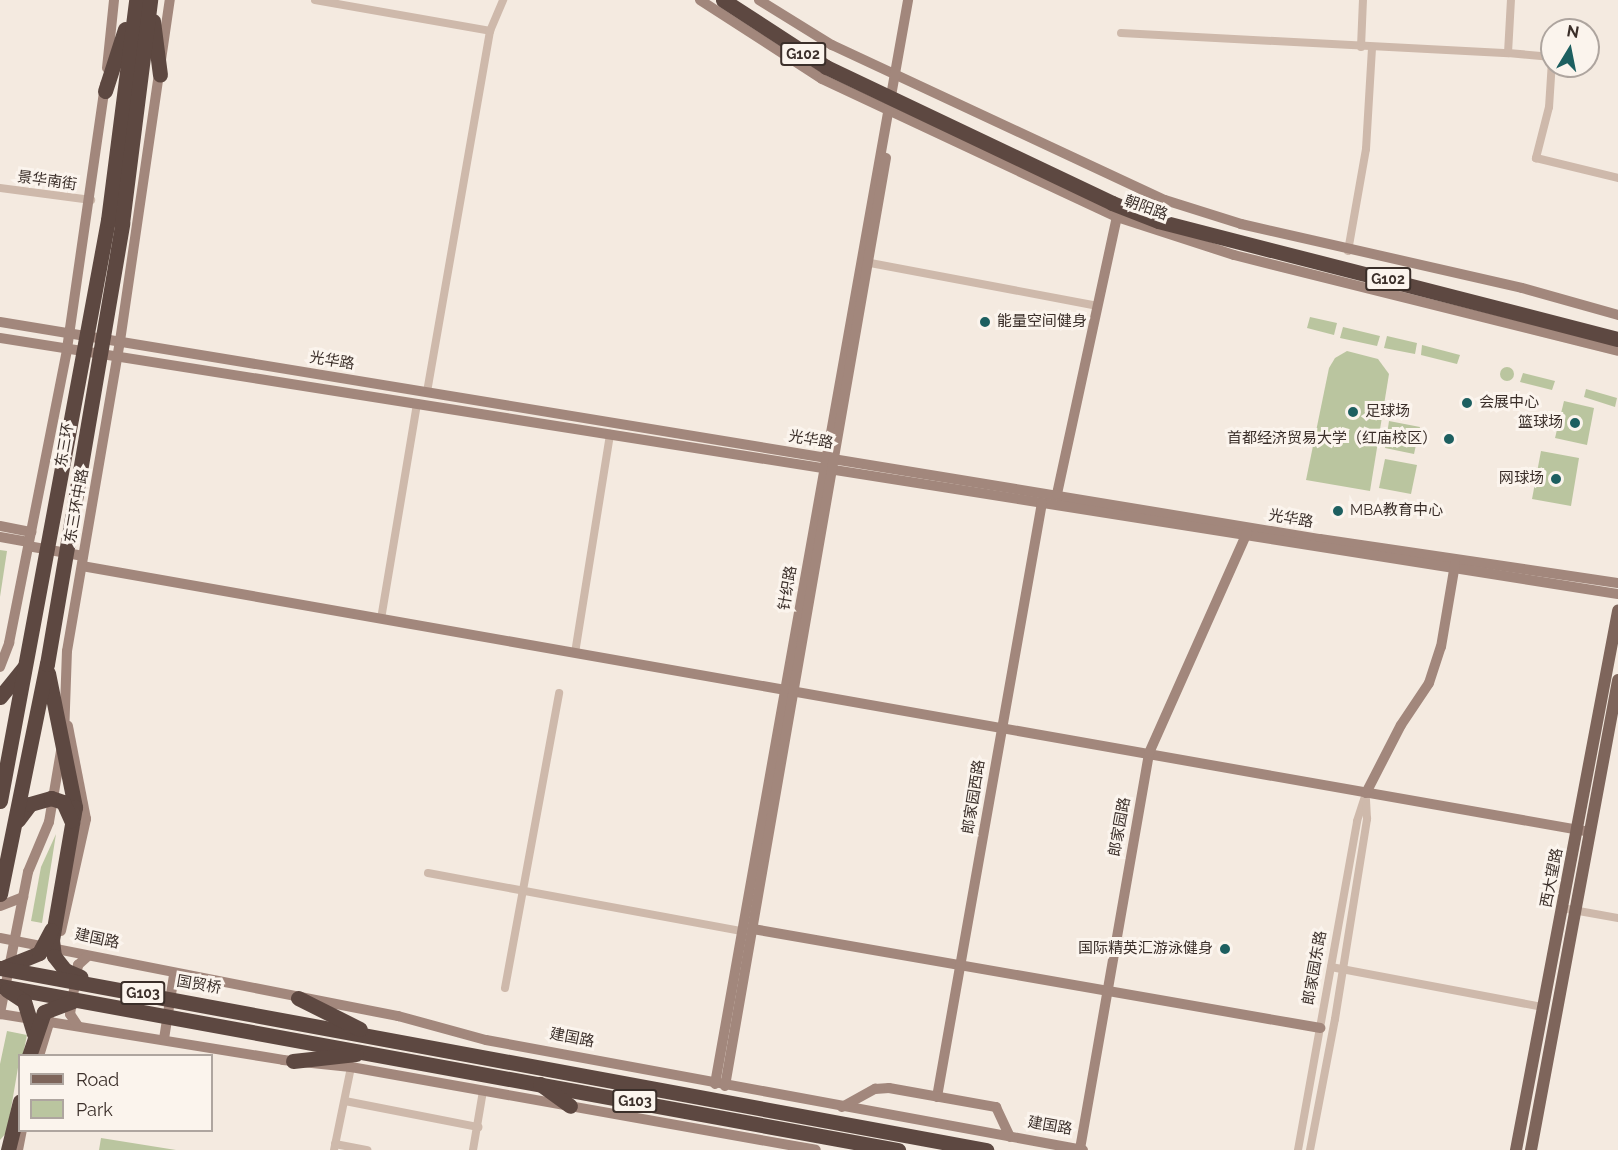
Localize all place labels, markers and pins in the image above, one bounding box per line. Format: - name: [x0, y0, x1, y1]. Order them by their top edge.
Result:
- place label: 能量空间健身: [997, 313, 1087, 331]
- marker: 能量空间健身: [978, 315, 992, 329]
- place label: 会展中心: [1479, 394, 1539, 412]
- marker: 会展中心: [1460, 396, 1474, 410]
- place label: 足球场: [1365, 403, 1410, 421]
- marker: 足球场: [1346, 405, 1360, 419]
- place label: 篮球场: [1518, 414, 1563, 432]
- marker: 篮球场: [1568, 416, 1582, 430]
- place label: 首都经济贸易大学（红庙校区）: [1227, 430, 1437, 448]
- marker: 首都经济贸易大学（红庙校区）: [1442, 432, 1456, 446]
- place label: 网球场: [1499, 470, 1544, 488]
- marker: 网球场: [1549, 472, 1563, 486]
- place label: MBA教育中心: [1350, 502, 1443, 520]
- marker: MBA教育中心: [1331, 504, 1345, 518]
- place label: 国际精英汇游泳健身: [1078, 940, 1213, 958]
- marker: 国际精英汇游泳健身: [1218, 942, 1232, 956]

